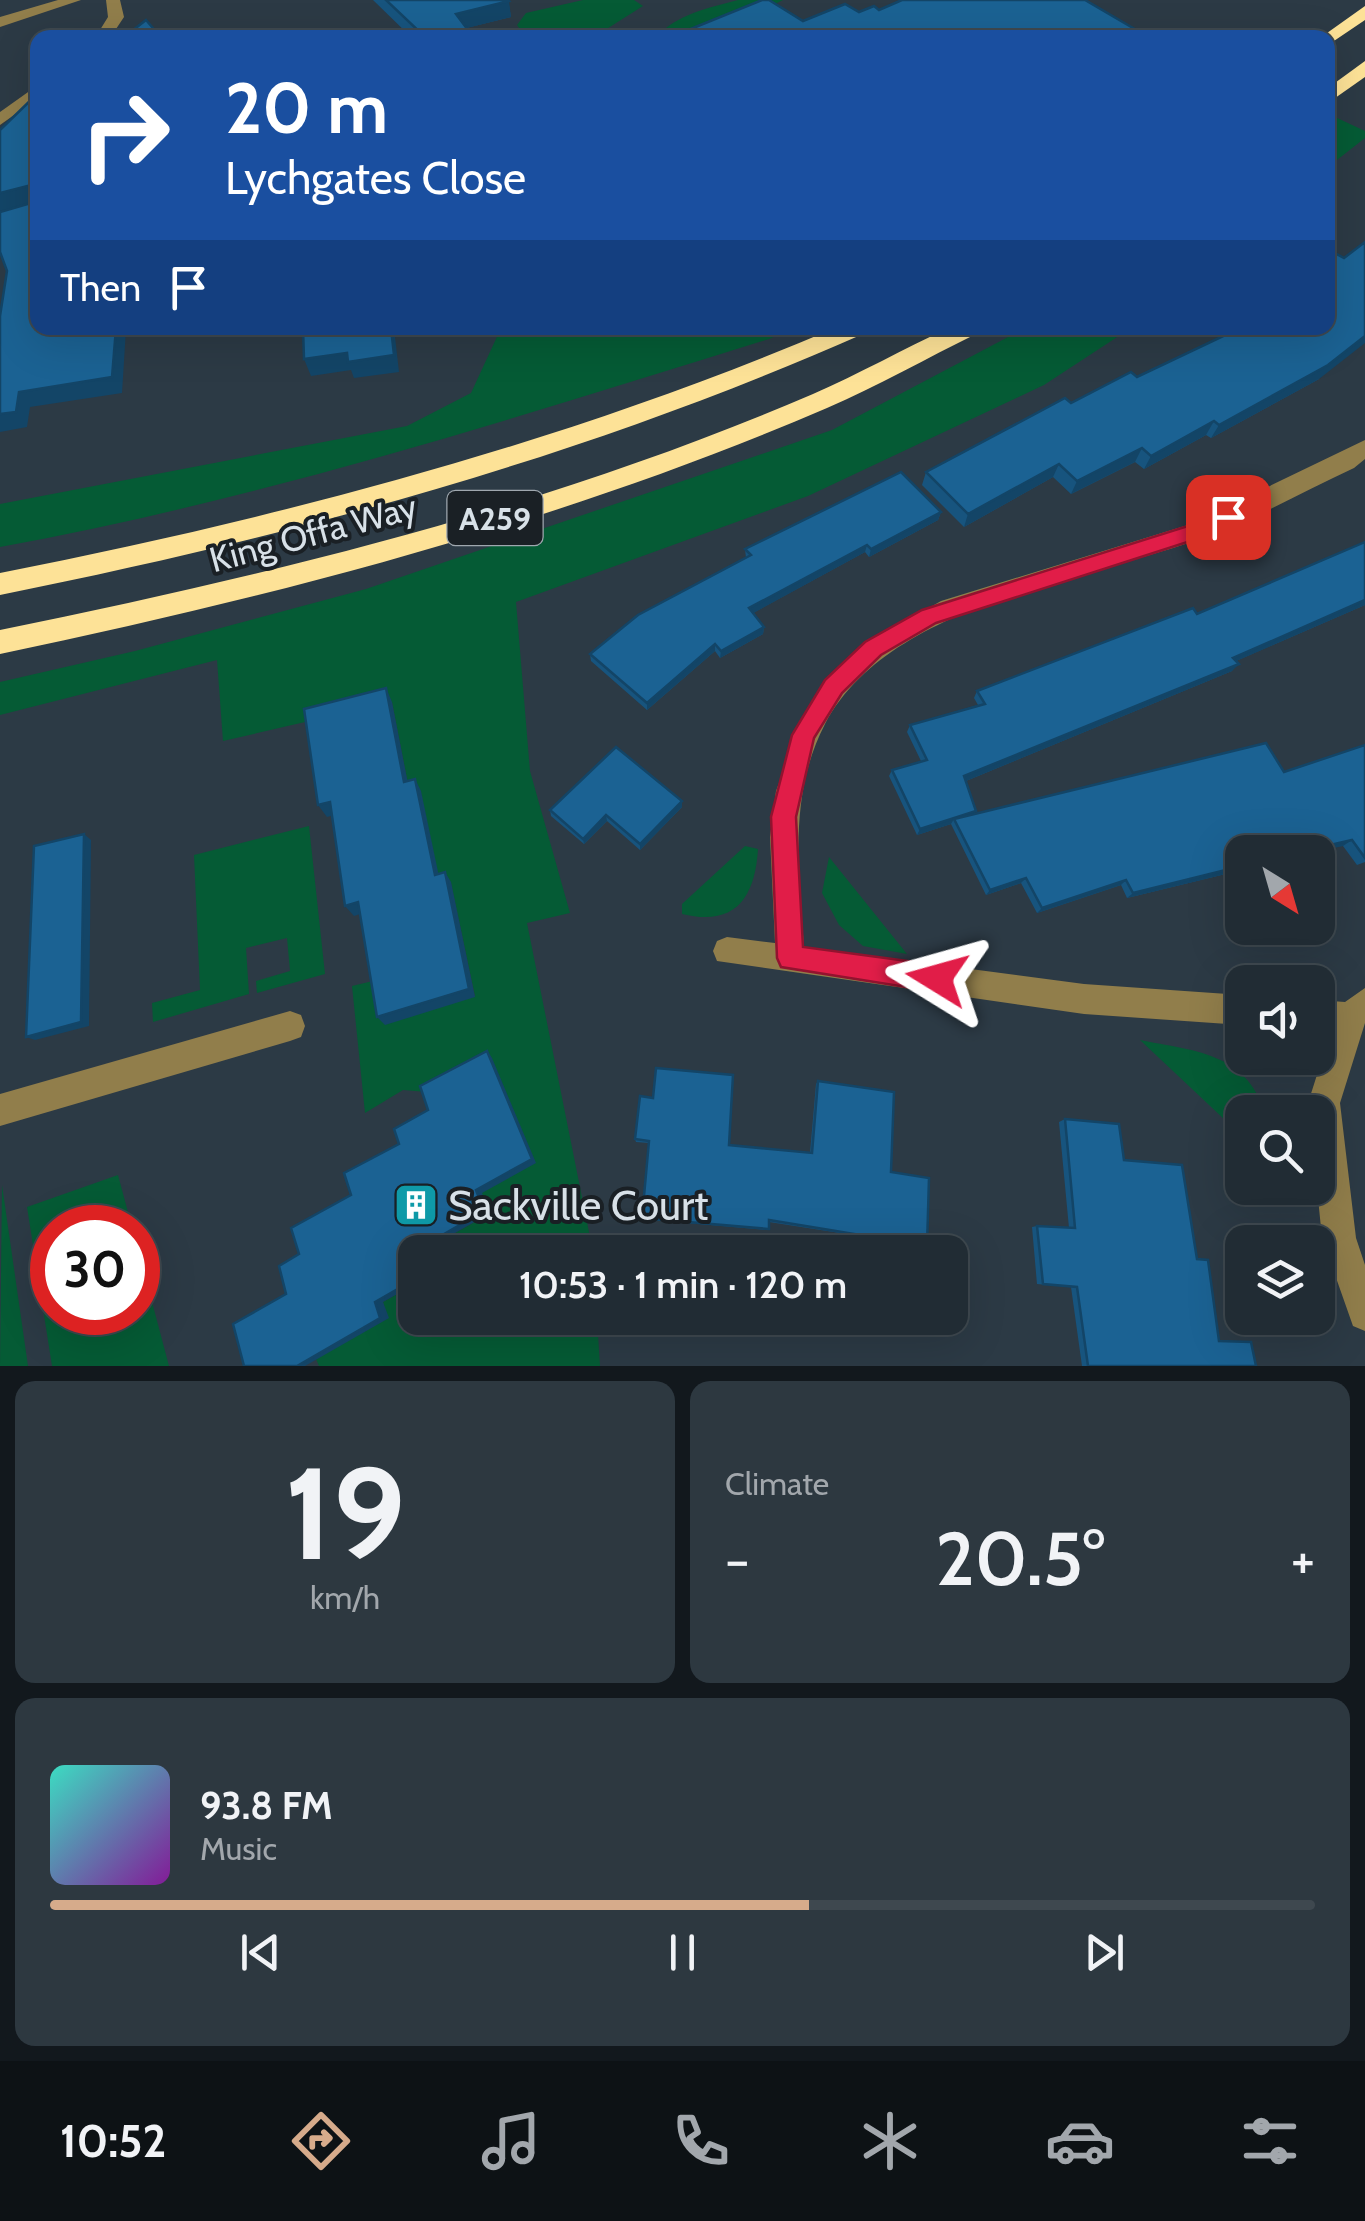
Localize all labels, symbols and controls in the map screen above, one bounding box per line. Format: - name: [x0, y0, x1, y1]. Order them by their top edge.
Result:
- text: 20 m: [225, 65, 388, 151]
- icon: right: [60, 70, 190, 200]
- text: Lychgates Close: [225, 151, 526, 205]
- icon: arrive: [161, 260, 216, 315]
- text: Then: [60, 264, 141, 311]
- pin: [1186, 475, 1271, 560]
- street label: King Offa Way: [205, 485, 422, 581]
- icon: arrive: [1201, 490, 1256, 545]
- road number: A259: [448, 491, 542, 545]
- north arrow: [1225, 835, 1335, 945]
- map controls: [1225, 835, 1335, 1335]
- position arrow: [885, 926, 989, 1030]
- button: sound: [1225, 965, 1335, 1075]
- button: search: [1225, 1095, 1335, 1205]
- place label: Sackville Court: [448, 1179, 709, 1231]
- building icon: Sackville Court: [393, 1182, 439, 1228]
- speed limit sign: 30: [30, 1205, 160, 1335]
- button: layers: [1225, 1225, 1335, 1335]
- text: 10:53 · 1 min · 120 m: [519, 1261, 847, 1308]
- text: 19: [284, 1434, 406, 1592]
- text: Climate: [725, 1464, 829, 1503]
- text: 20.5°: [935, 1513, 1105, 1604]
- text: −: [725, 1526, 749, 1593]
- text: +: [1291, 1526, 1315, 1593]
- text: km/h: [310, 1578, 380, 1617]
- text: 93.8 FM: [200, 1782, 333, 1829]
- text: Music: [200, 1829, 277, 1868]
- icon: previous: [233, 1925, 288, 1980]
- icon: pause: [655, 1925, 710, 1980]
- icon: next: [1077, 1925, 1132, 1980]
- icon: directions: [286, 2106, 356, 2176]
- icon: music: [476, 2106, 546, 2176]
- icon: phone: [666, 2106, 736, 2176]
- icon: climate: [855, 2106, 925, 2176]
- icon: car: [1045, 2106, 1115, 2176]
- icon: filters: [1235, 2106, 1305, 2176]
- text: 10:52: [60, 2114, 166, 2168]

